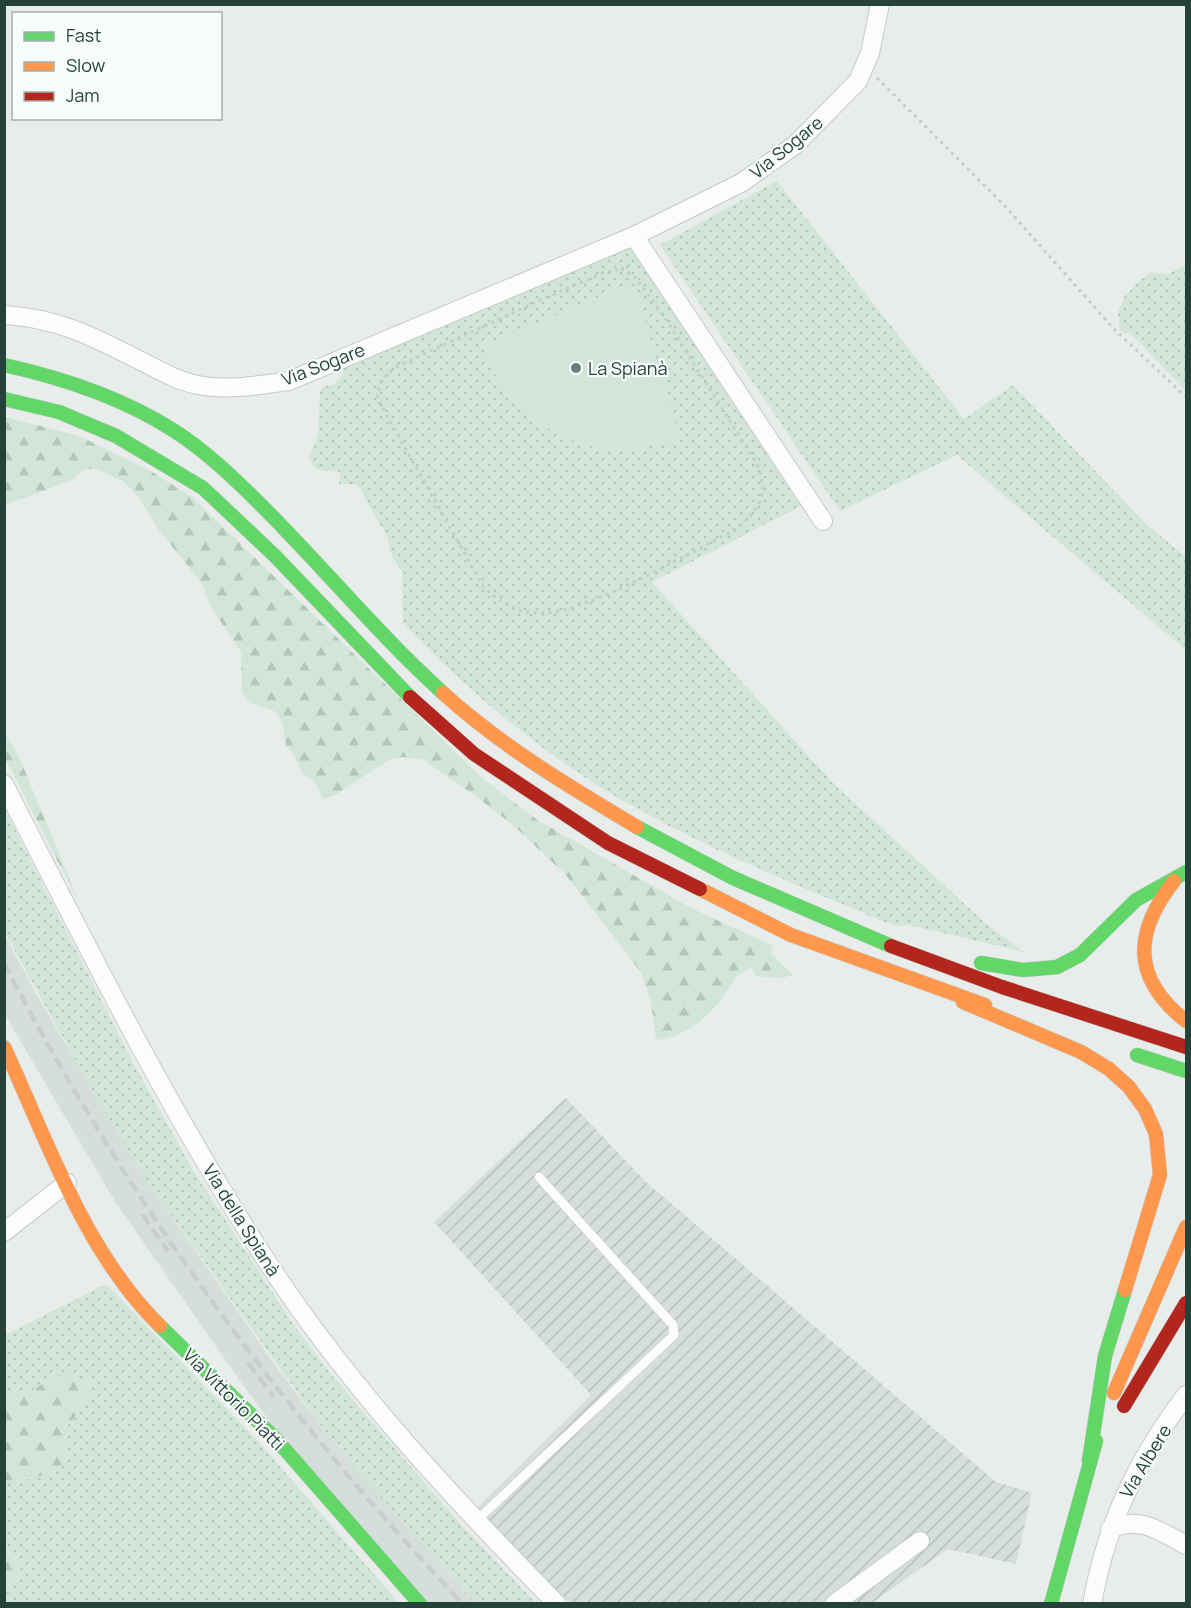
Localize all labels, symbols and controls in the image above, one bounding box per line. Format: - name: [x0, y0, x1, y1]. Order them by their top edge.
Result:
- legend: [12, 12, 222, 120]
- text: Fast: [66, 23, 101, 47]
- text: Slow: [66, 53, 106, 77]
- text: Jam: [66, 83, 100, 107]
- street label: Via Sogare: [744, 110, 828, 184]
- street label: Via Sogare: [278, 337, 368, 391]
- place label: La Spianà: [588, 356, 667, 380]
- marker: La Spianà: [569, 361, 583, 375]
- street label: Via della Spianà: [198, 1159, 286, 1281]
- street label: Via Vittorio Piatti: [178, 1343, 290, 1455]
- street label: Via Albere: [1114, 1420, 1176, 1502]

